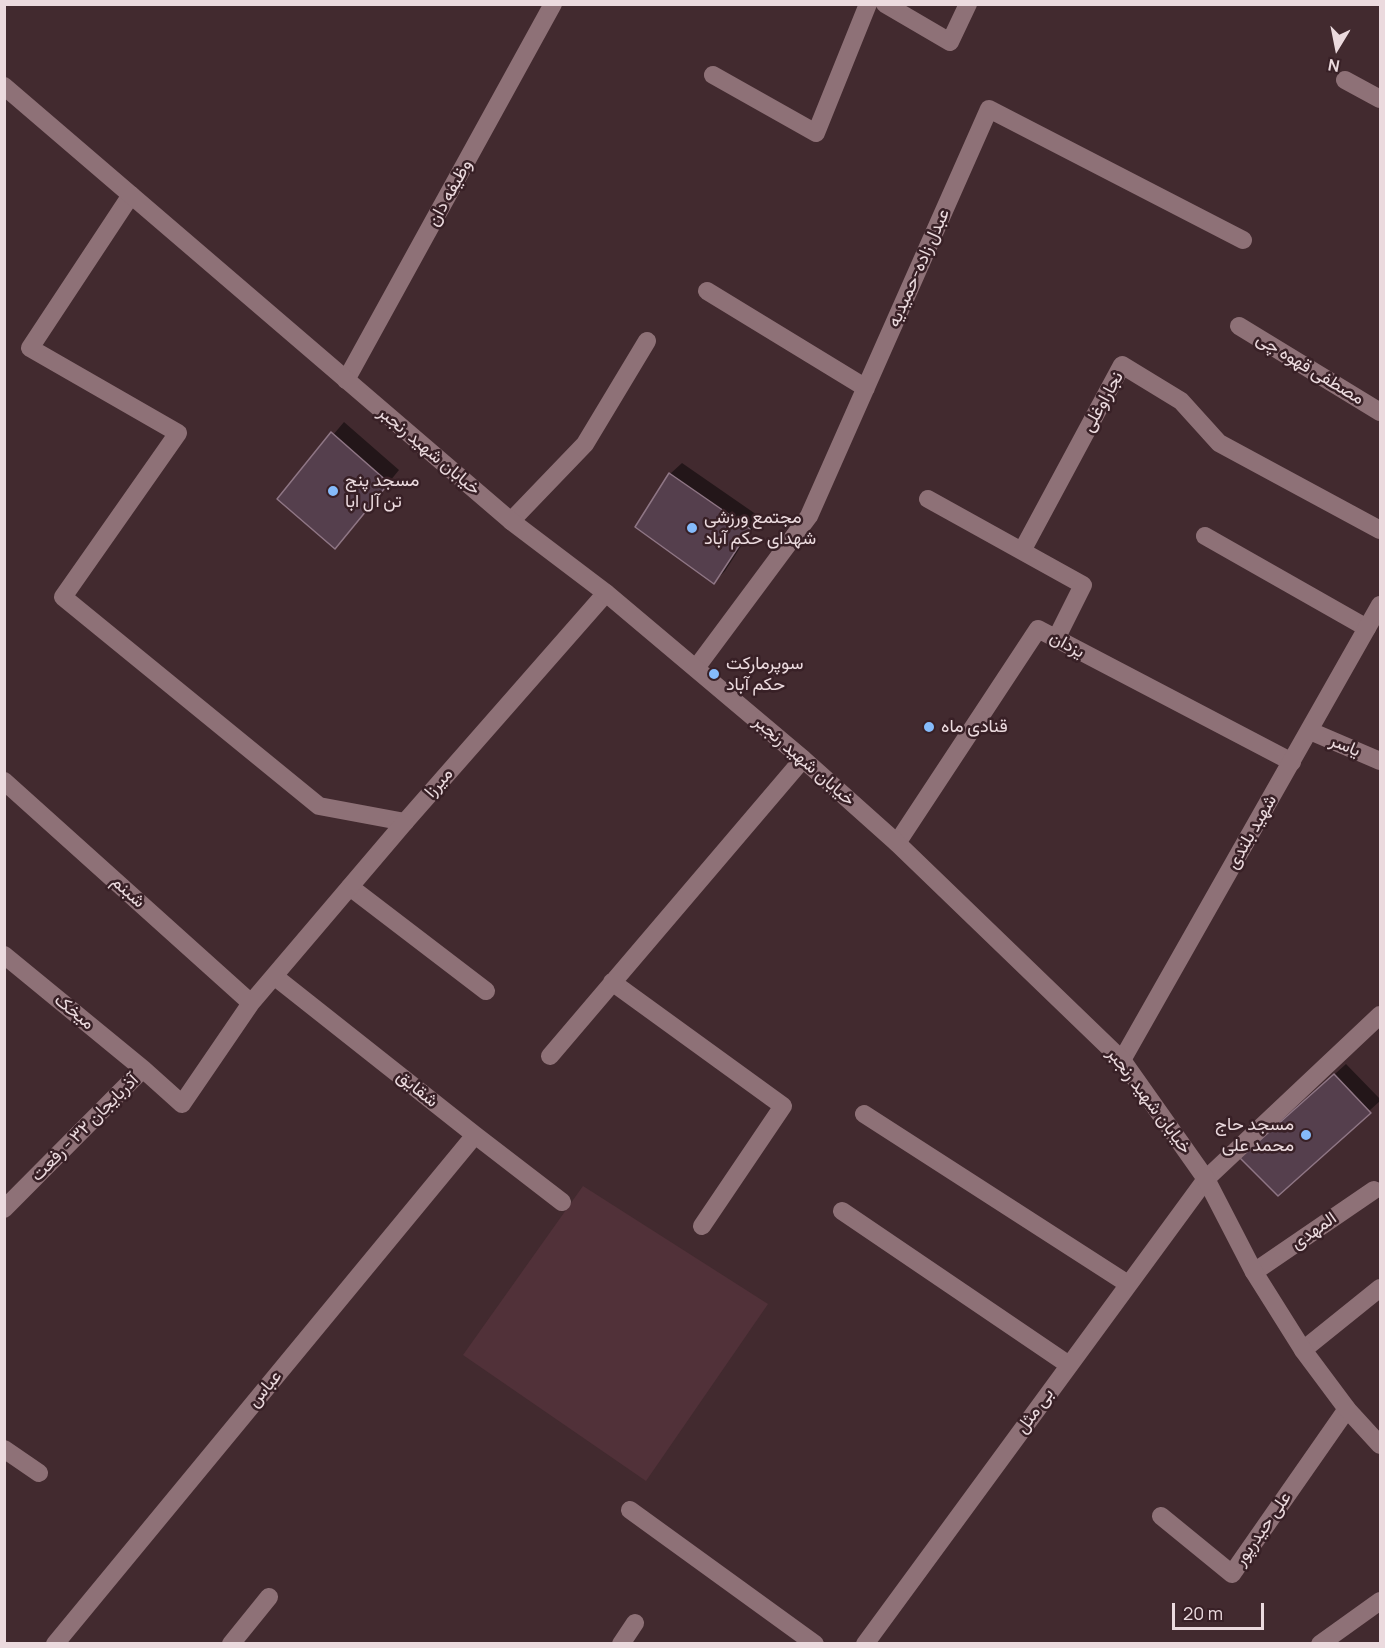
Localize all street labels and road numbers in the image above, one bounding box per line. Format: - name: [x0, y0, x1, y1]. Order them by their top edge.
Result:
- street label: وظیفه دان: [423, 156, 477, 230]
- street label: عبدل زاده-حمیدیه: [883, 205, 955, 331]
- street label: مصطفی قهوه چی: [1252, 328, 1368, 410]
- street label: نجاراوغلی: [1078, 368, 1128, 436]
- street label: خیابان شهید رنجبر: [373, 402, 485, 500]
- street label: یزدان: [1046, 627, 1088, 663]
- street label: خیابان شهید رنجبر: [749, 711, 859, 811]
- street label: یاسر: [1326, 730, 1364, 762]
- street label: میرزا: [420, 764, 458, 802]
- street label: شهید بلندی: [1222, 791, 1282, 873]
- street label: شبنم: [107, 871, 149, 913]
- street label: میخک: [50, 989, 98, 1035]
- street label: خیابان شهید رنجبر: [1102, 1044, 1196, 1158]
- street label: شقایق: [392, 1066, 442, 1112]
- street label: آذربایجان ۳۲ - رفعت: [27, 1070, 143, 1186]
- street label: المهدی: [1287, 1208, 1341, 1254]
- street label: عباس: [243, 1366, 287, 1412]
- street label: بی مثل: [1011, 1384, 1059, 1438]
- street label: علی‌ حیدرپور: [1230, 1488, 1296, 1570]

